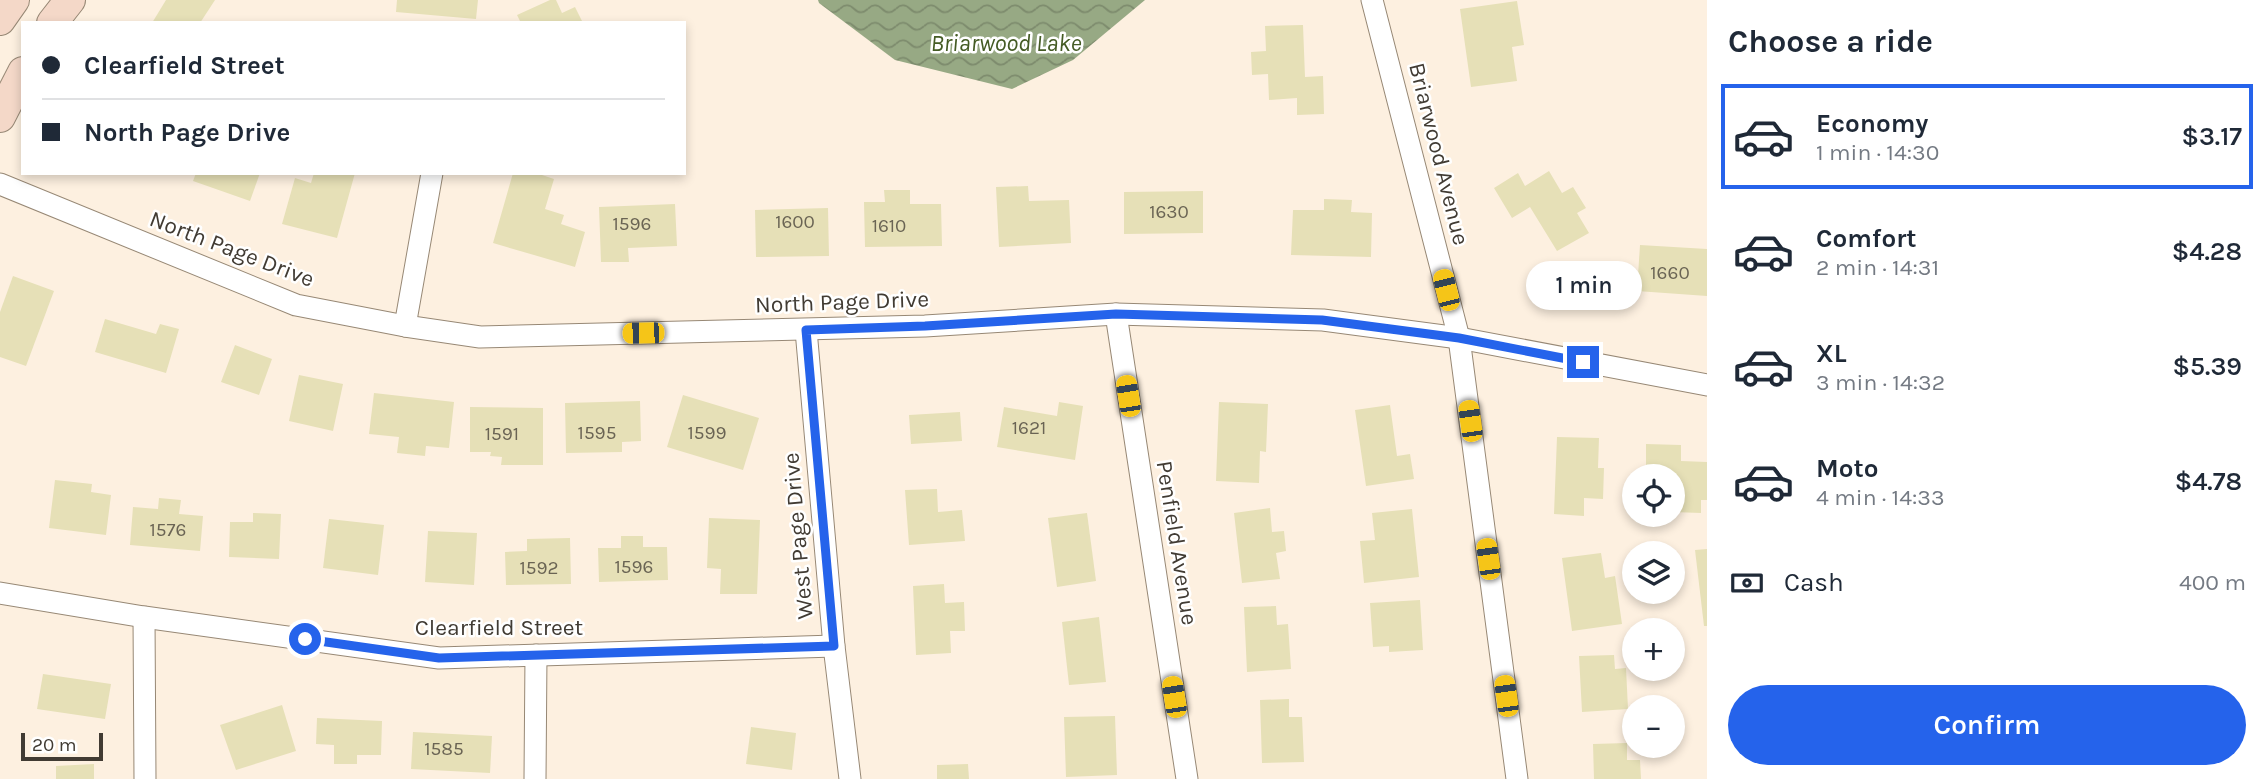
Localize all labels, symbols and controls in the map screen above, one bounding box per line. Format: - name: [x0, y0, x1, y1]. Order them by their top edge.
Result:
- text: Choose a ride: [1728, 23, 1933, 60]
- water label: Briarwood Lake: [930, 29, 1082, 57]
- text: Clearfield Street: [84, 50, 285, 81]
- street label: Briarwood Avenue: [1403, 60, 1475, 248]
- icon: car: [1732, 105, 1795, 168]
- text: Economy: [1816, 108, 1928, 139]
- text: North Page Drive: [84, 117, 290, 148]
- text: $3.17: [2181, 121, 2242, 152]
- text: 1 min · 14:30: [1816, 139, 1939, 166]
- house number: 1630: [1149, 201, 1189, 223]
- street label: North Page Drive: [146, 205, 318, 293]
- house number: 1600: [775, 211, 815, 233]
- house number: 1596: [613, 213, 651, 235]
- house number: 1610: [872, 215, 906, 237]
- icon: car: [1732, 220, 1795, 283]
- text: Comfort: [1816, 223, 1917, 254]
- text: $4.28: [2172, 236, 2242, 267]
- text: 2 min · 14:31: [1816, 254, 1939, 281]
- callout: 1 min: [1525, 260, 1641, 310]
- house number: 1660: [1650, 262, 1690, 284]
- car: [1431, 267, 1462, 313]
- text: 1 min: [1555, 272, 1613, 299]
- street label: North Page Drive: [755, 285, 929, 319]
- car: [622, 322, 665, 344]
- icon: car: [1732, 335, 1795, 398]
- text: XL: [1816, 338, 1847, 369]
- route end: [1567, 346, 1599, 378]
- text: $5.39: [2173, 351, 2242, 382]
- text: 3 min · 14:32: [1816, 369, 1945, 396]
- car: [1115, 374, 1142, 418]
- car: [1457, 399, 1484, 443]
- house number: 1621: [1012, 417, 1046, 439]
- house number: 1595: [578, 422, 616, 444]
- house number: 1599: [687, 422, 727, 444]
- house number: 1591: [485, 423, 519, 445]
- icon: car: [1732, 450, 1795, 513]
- street label: West Page Drive: [777, 452, 819, 620]
- text: Moto: [1816, 453, 1878, 484]
- street label: Penfield Avenue: [1151, 459, 1203, 627]
- map controls: [1622, 464, 1685, 758]
- button: locate: [1622, 464, 1685, 527]
- text: $4.78: [2175, 466, 2242, 497]
- text: 4 min · 14:33: [1816, 484, 1945, 511]
- house number: 1576: [150, 519, 186, 541]
- car: [1475, 537, 1502, 581]
- button: layers: [1622, 541, 1685, 604]
- house number: 1596: [615, 556, 653, 578]
- house number: 1592: [519, 557, 559, 579]
- icon: cash: [1728, 564, 1766, 602]
- text: Cash: [1784, 567, 1844, 598]
- text: 400 m: [2179, 569, 2246, 596]
- street label: Clearfield Street: [415, 614, 584, 641]
- button: +: [1622, 618, 1685, 681]
- route start: [289, 623, 321, 655]
- car: [1493, 674, 1520, 718]
- car: [1161, 675, 1188, 719]
- button: Confirm: [1728, 685, 2246, 765]
- button: −: [1622, 695, 1685, 758]
- scale bar: [21, 730, 103, 762]
- text: 20 m: [32, 734, 77, 756]
- house number: 1585: [424, 738, 464, 760]

